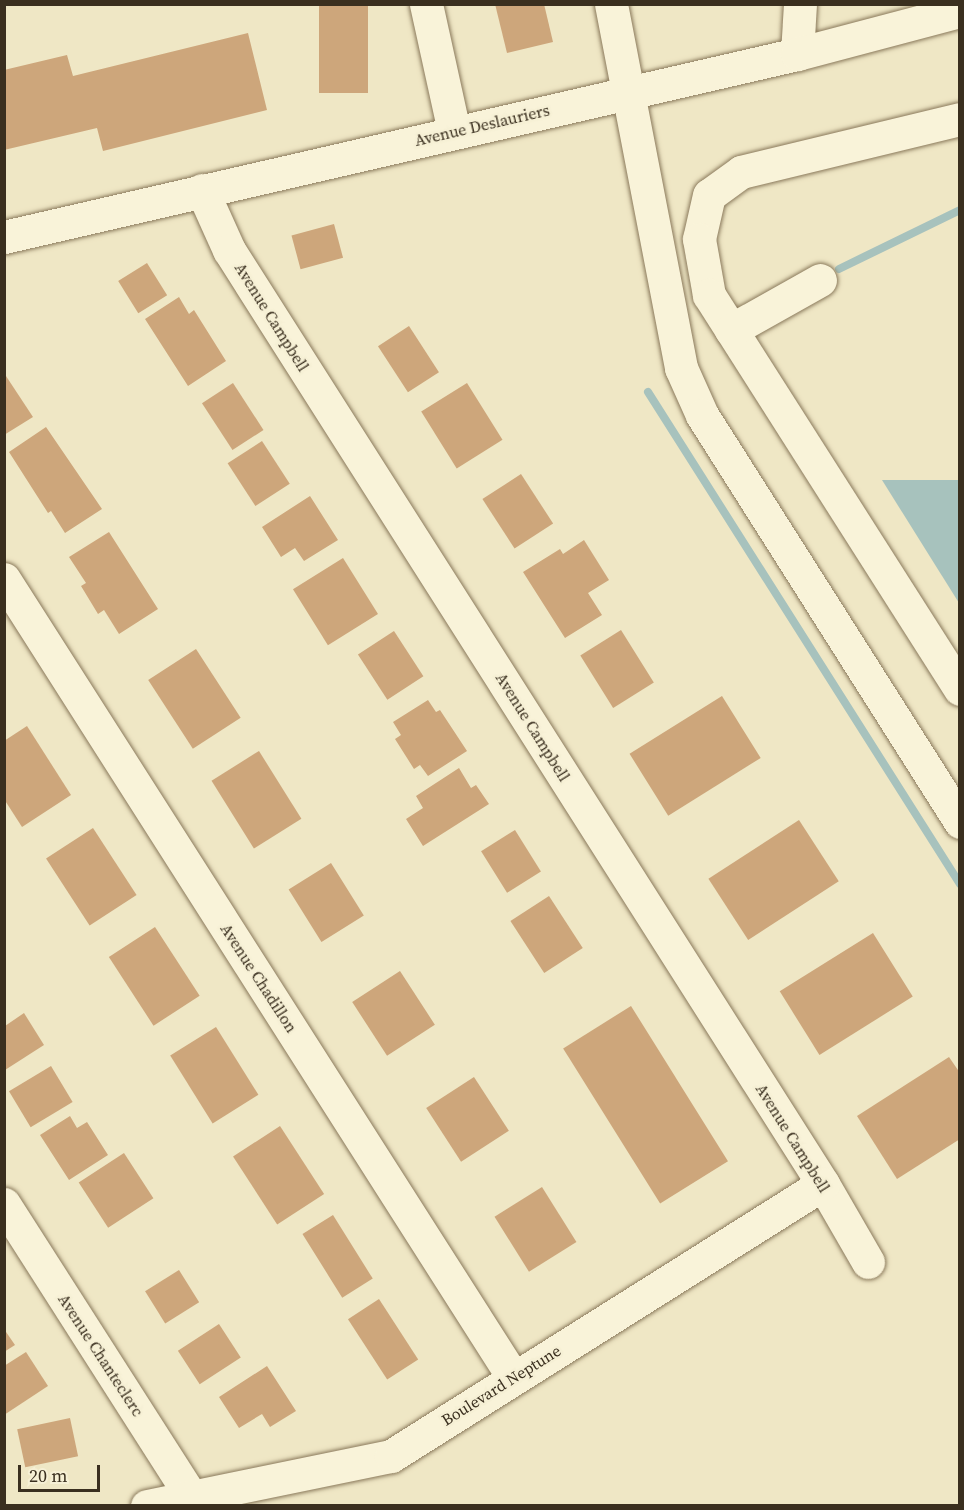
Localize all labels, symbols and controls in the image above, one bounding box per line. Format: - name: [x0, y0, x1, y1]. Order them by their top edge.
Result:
- street label: Avenue Deslauriers: [413, 100, 551, 150]
- street label: Avenue Campbell: [231, 259, 313, 375]
- street label: Avenue Campbell: [492, 669, 574, 785]
- street label: Avenue Chadillon: [217, 920, 301, 1036]
- street label: Avenue Campbell: [752, 1080, 834, 1196]
- street label: Avenue Chanteclerc: [54, 1290, 148, 1420]
- street label: Boulevard Neptune: [438, 1341, 564, 1429]
- scale bar: [21, 1453, 104, 1491]
- text: 20 m: [29, 1463, 67, 1488]

